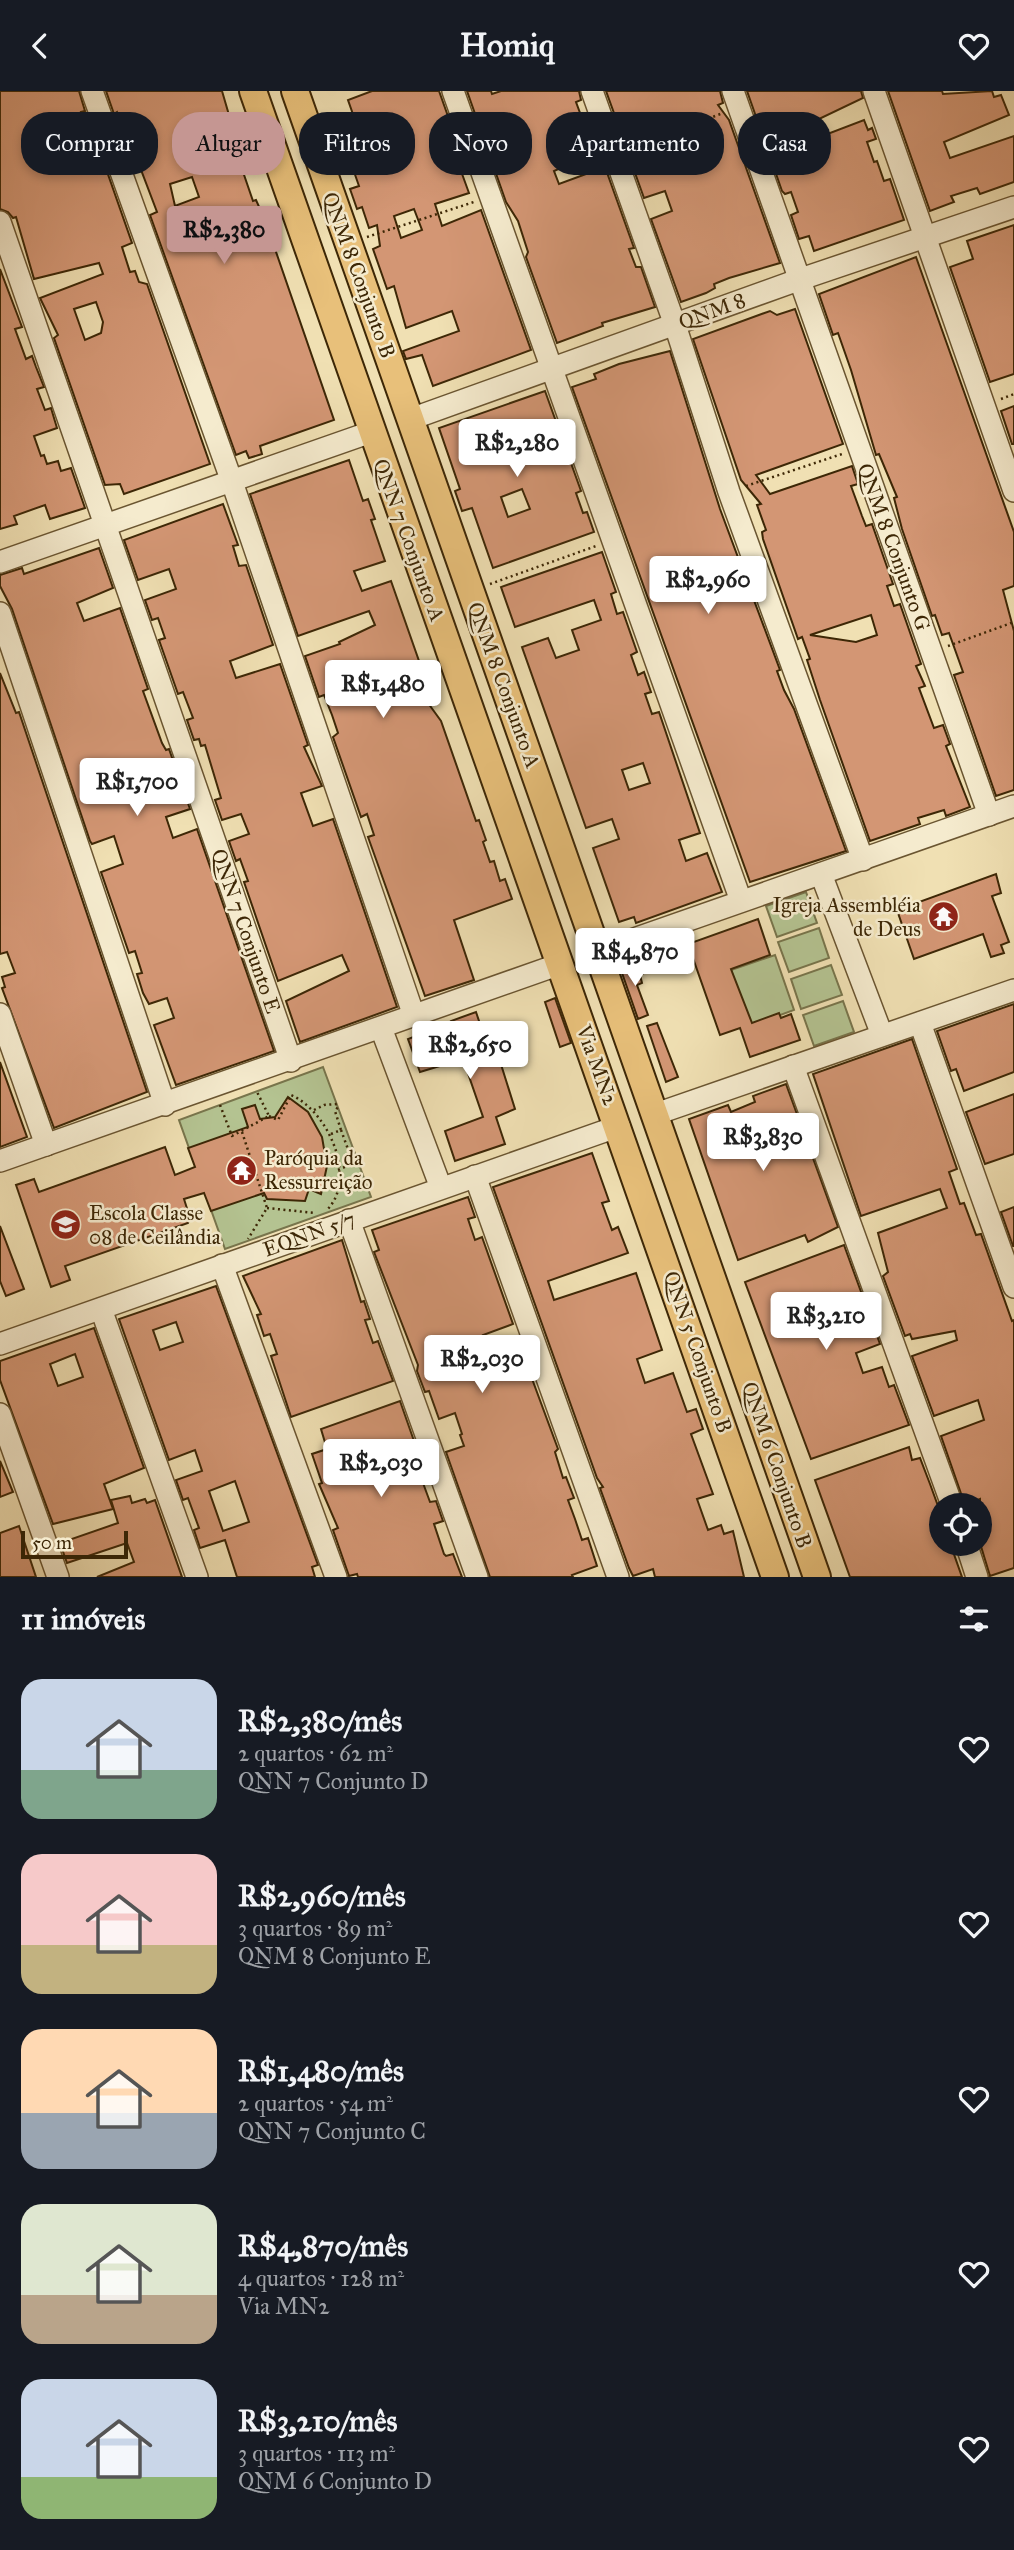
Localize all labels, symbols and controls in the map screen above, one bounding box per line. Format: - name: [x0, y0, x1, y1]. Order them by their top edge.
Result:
- text: Homiq: [460, 26, 554, 65]
- icon: back: [21, 27, 59, 65]
- icon: heart: [955, 27, 993, 65]
- chip: Comprar: [21, 112, 158, 175]
- chip: Alugar: [172, 112, 285, 175]
- chip: Filtros: [299, 112, 415, 175]
- chip: Novo: [429, 112, 532, 175]
- chip: Apartamento: [546, 112, 724, 175]
- chip: Casa: [738, 112, 831, 175]
- street label: QNM 8 Conjunto B: [317, 188, 401, 362]
- pin: R$2,380: [159, 207, 289, 266]
- text: R$2,380: [183, 215, 265, 243]
- street label: QNM 8: [675, 287, 749, 335]
- pin: R$2,280: [452, 419, 582, 479]
- text: R$2,280: [475, 428, 559, 456]
- street label: QNN 7 Conjunto A: [367, 455, 451, 625]
- street label: QNM 8 Conjunto G: [852, 460, 936, 634]
- pin: R$2,960: [643, 557, 773, 616]
- text: R$2,960: [665, 565, 751, 593]
- street label: QNM 8 Conjunto A: [462, 598, 546, 772]
- pin: R$1,480: [318, 661, 448, 720]
- text: R$1,480: [341, 669, 425, 697]
- pin: R$1,700: [72, 759, 202, 818]
- text: R$1,700: [96, 767, 178, 795]
- street label: QNN 7 Conjunto E: [206, 845, 286, 1017]
- place label: Igreja Assembléia de Deus: [773, 892, 921, 942]
- temple icon: Igreja Assembléia de Deus: [927, 900, 961, 934]
- pin: R$4,870: [570, 929, 700, 988]
- text: R$4,870: [591, 937, 679, 965]
- street label: Via MN2: [570, 1020, 624, 1109]
- pin: R$2,650: [405, 1021, 535, 1081]
- text: R$2,650: [428, 1030, 512, 1058]
- pin: R$3,830: [698, 1114, 828, 1173]
- text: R$3,830: [723, 1122, 803, 1150]
- place label: Paróquia da Ressurreição: [264, 1145, 373, 1195]
- temple icon: Paróquia da Ressurreição: [224, 1153, 258, 1187]
- place label: Escola Classe 08 de Ceilândia: [89, 1200, 221, 1250]
- street label: EQNN 5/7: [259, 1205, 359, 1263]
- school or university icon: Escola Classe 08 de Ceilândia: [49, 1208, 83, 1242]
- street label: QNN 5 Conjunto B: [658, 1268, 738, 1436]
- pin: R$3,210: [761, 1293, 891, 1352]
- text: R$3,210: [787, 1301, 865, 1329]
- pin: R$2,030: [417, 1335, 547, 1395]
- text: R$2,030: [440, 1344, 524, 1372]
- street label: QNM 6 Conjunto B: [736, 1378, 818, 1552]
- pin: R$2,030: [316, 1439, 446, 1499]
- text: R$2,030: [339, 1448, 423, 1476]
- map controls: [929, 1493, 992, 1556]
- button: locate: [929, 1493, 992, 1556]
- scale bar: [21, 1528, 128, 1560]
- text: 50 m: [32, 1531, 72, 1554]
- icon: filters: [955, 1600, 993, 1638]
- text: 11 imóveis: [21, 1601, 145, 1637]
- text: R$2,380/mês: [238, 1703, 402, 1739]
- icon: home: [77, 1707, 161, 1791]
- icon: heart: [955, 1730, 993, 1768]
- text: 2 quartos · 62 m²: [238, 1739, 393, 1767]
- text: QNN 7 Conjunto D: [238, 1767, 428, 1795]
- text: R$2,960/mês: [238, 1878, 406, 1914]
- icon: home: [77, 1882, 161, 1966]
- icon: heart: [955, 1905, 993, 1943]
- text: 3 quartos · 89 m²: [238, 1914, 393, 1942]
- text: QNM 8 Conjunto E: [238, 1942, 431, 1970]
- text: R$1,480/mês: [238, 2053, 404, 2089]
- icon: home: [77, 2057, 161, 2141]
- icon: heart: [955, 2080, 993, 2118]
- text: 2 quartos · 54 m²: [238, 2089, 393, 2117]
- text: QNN 7 Conjunto C: [238, 2117, 426, 2145]
- text: R$4,870/mês: [238, 2228, 408, 2264]
- icon: home: [77, 2232, 161, 2316]
- icon: heart: [955, 2255, 993, 2293]
- text: 4 quartos · 128 m²: [238, 2264, 404, 2292]
- text: Via MN2: [238, 2292, 330, 2320]
- text: R$3,210/mês: [238, 2403, 397, 2439]
- icon: home: [77, 2407, 161, 2491]
- icon: heart: [955, 2430, 993, 2468]
- text: 3 quartos · 113 m²: [238, 2439, 395, 2467]
- text: QNM 6 Conjunto D: [238, 2467, 432, 2495]

